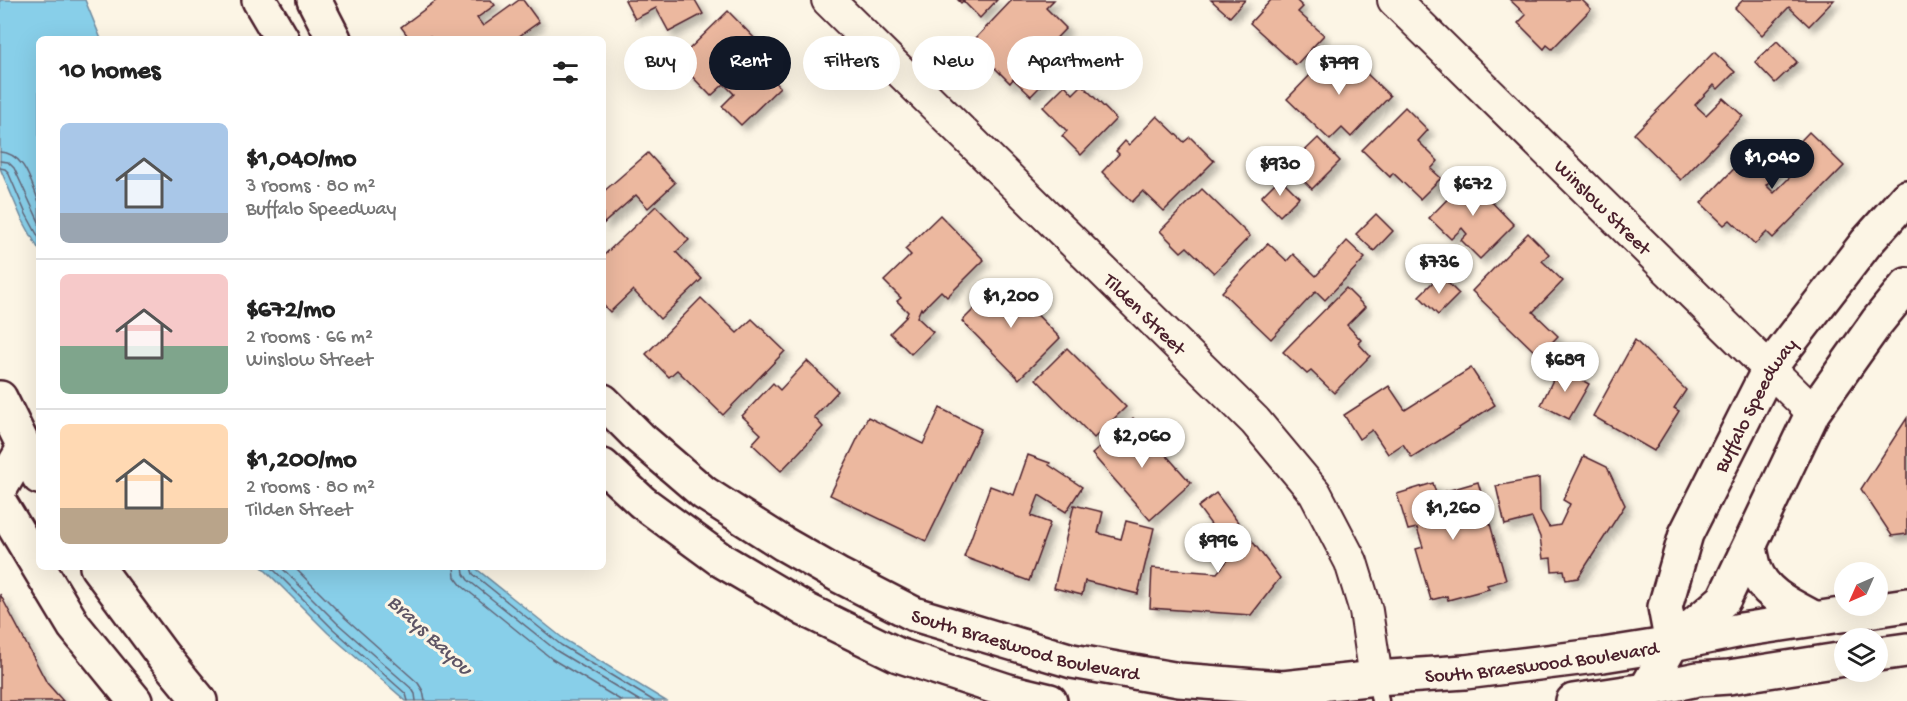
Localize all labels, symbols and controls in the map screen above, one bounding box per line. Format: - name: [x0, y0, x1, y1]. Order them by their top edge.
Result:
- chip: Buy: [624, 36, 697, 90]
- chip: Rent: [709, 36, 791, 90]
- chip: Filters: [803, 36, 900, 90]
- chip: New: [912, 36, 995, 90]
- chip: Apartment: [1007, 36, 1143, 90]
- pin: $799: [1303, 45, 1375, 96]
- text: $799: [1319, 53, 1359, 76]
- icon: filters: [549, 56, 582, 89]
- text: 10 homes: [60, 57, 160, 88]
- pin: $1,040: [1723, 139, 1821, 190]
- text: $1,040/mo: [246, 145, 356, 176]
- pin: $930: [1244, 146, 1316, 197]
- icon: home: [108, 147, 180, 219]
- text: $1,040: [1744, 147, 1800, 170]
- text: $930: [1260, 154, 1300, 177]
- street label: Winslow Street: [1548, 156, 1656, 263]
- pin: $672: [1437, 166, 1509, 217]
- text: $672: [1453, 174, 1493, 197]
- text: 3 rooms · 80 m²: [246, 176, 375, 199]
- text: Buffalo Speedway: [246, 199, 396, 222]
- pin: $736: [1403, 244, 1475, 295]
- text: $736: [1419, 252, 1459, 275]
- street label: Tilden Street: [1097, 269, 1190, 362]
- pin: $1,200: [962, 278, 1060, 329]
- text: $1,200: [983, 286, 1039, 309]
- text: $672/mo: [246, 296, 335, 327]
- icon: home: [108, 298, 180, 370]
- text: 2 rooms · 66 m²: [246, 327, 373, 350]
- street label: Buffalo Speedway: [1710, 335, 1804, 478]
- pin: $689: [1529, 342, 1601, 393]
- text: Winslow Street: [246, 350, 373, 373]
- text: $689: [1545, 350, 1585, 373]
- pin: $2,060: [1093, 418, 1191, 469]
- text: $2,060: [1113, 426, 1171, 449]
- text: $1,200/mo: [246, 446, 357, 477]
- icon: home: [108, 448, 180, 520]
- text: 2 rooms · 80 m²: [246, 477, 375, 500]
- pin: $1,260: [1404, 490, 1502, 541]
- text: $1,260: [1426, 498, 1480, 521]
- text: Tilden Street: [246, 500, 352, 523]
- pin: $996: [1182, 523, 1254, 574]
- text: $996: [1198, 531, 1238, 554]
- north arrow: [1834, 562, 1888, 616]
- map controls: [1834, 562, 1888, 682]
- water label: Brays Bayou: [381, 591, 478, 683]
- street label: South Braeswood Boulevard: [908, 606, 1143, 688]
- button: layers: [1834, 628, 1888, 682]
- street label: South Braeswood Boulevard: [1424, 638, 1663, 690]

